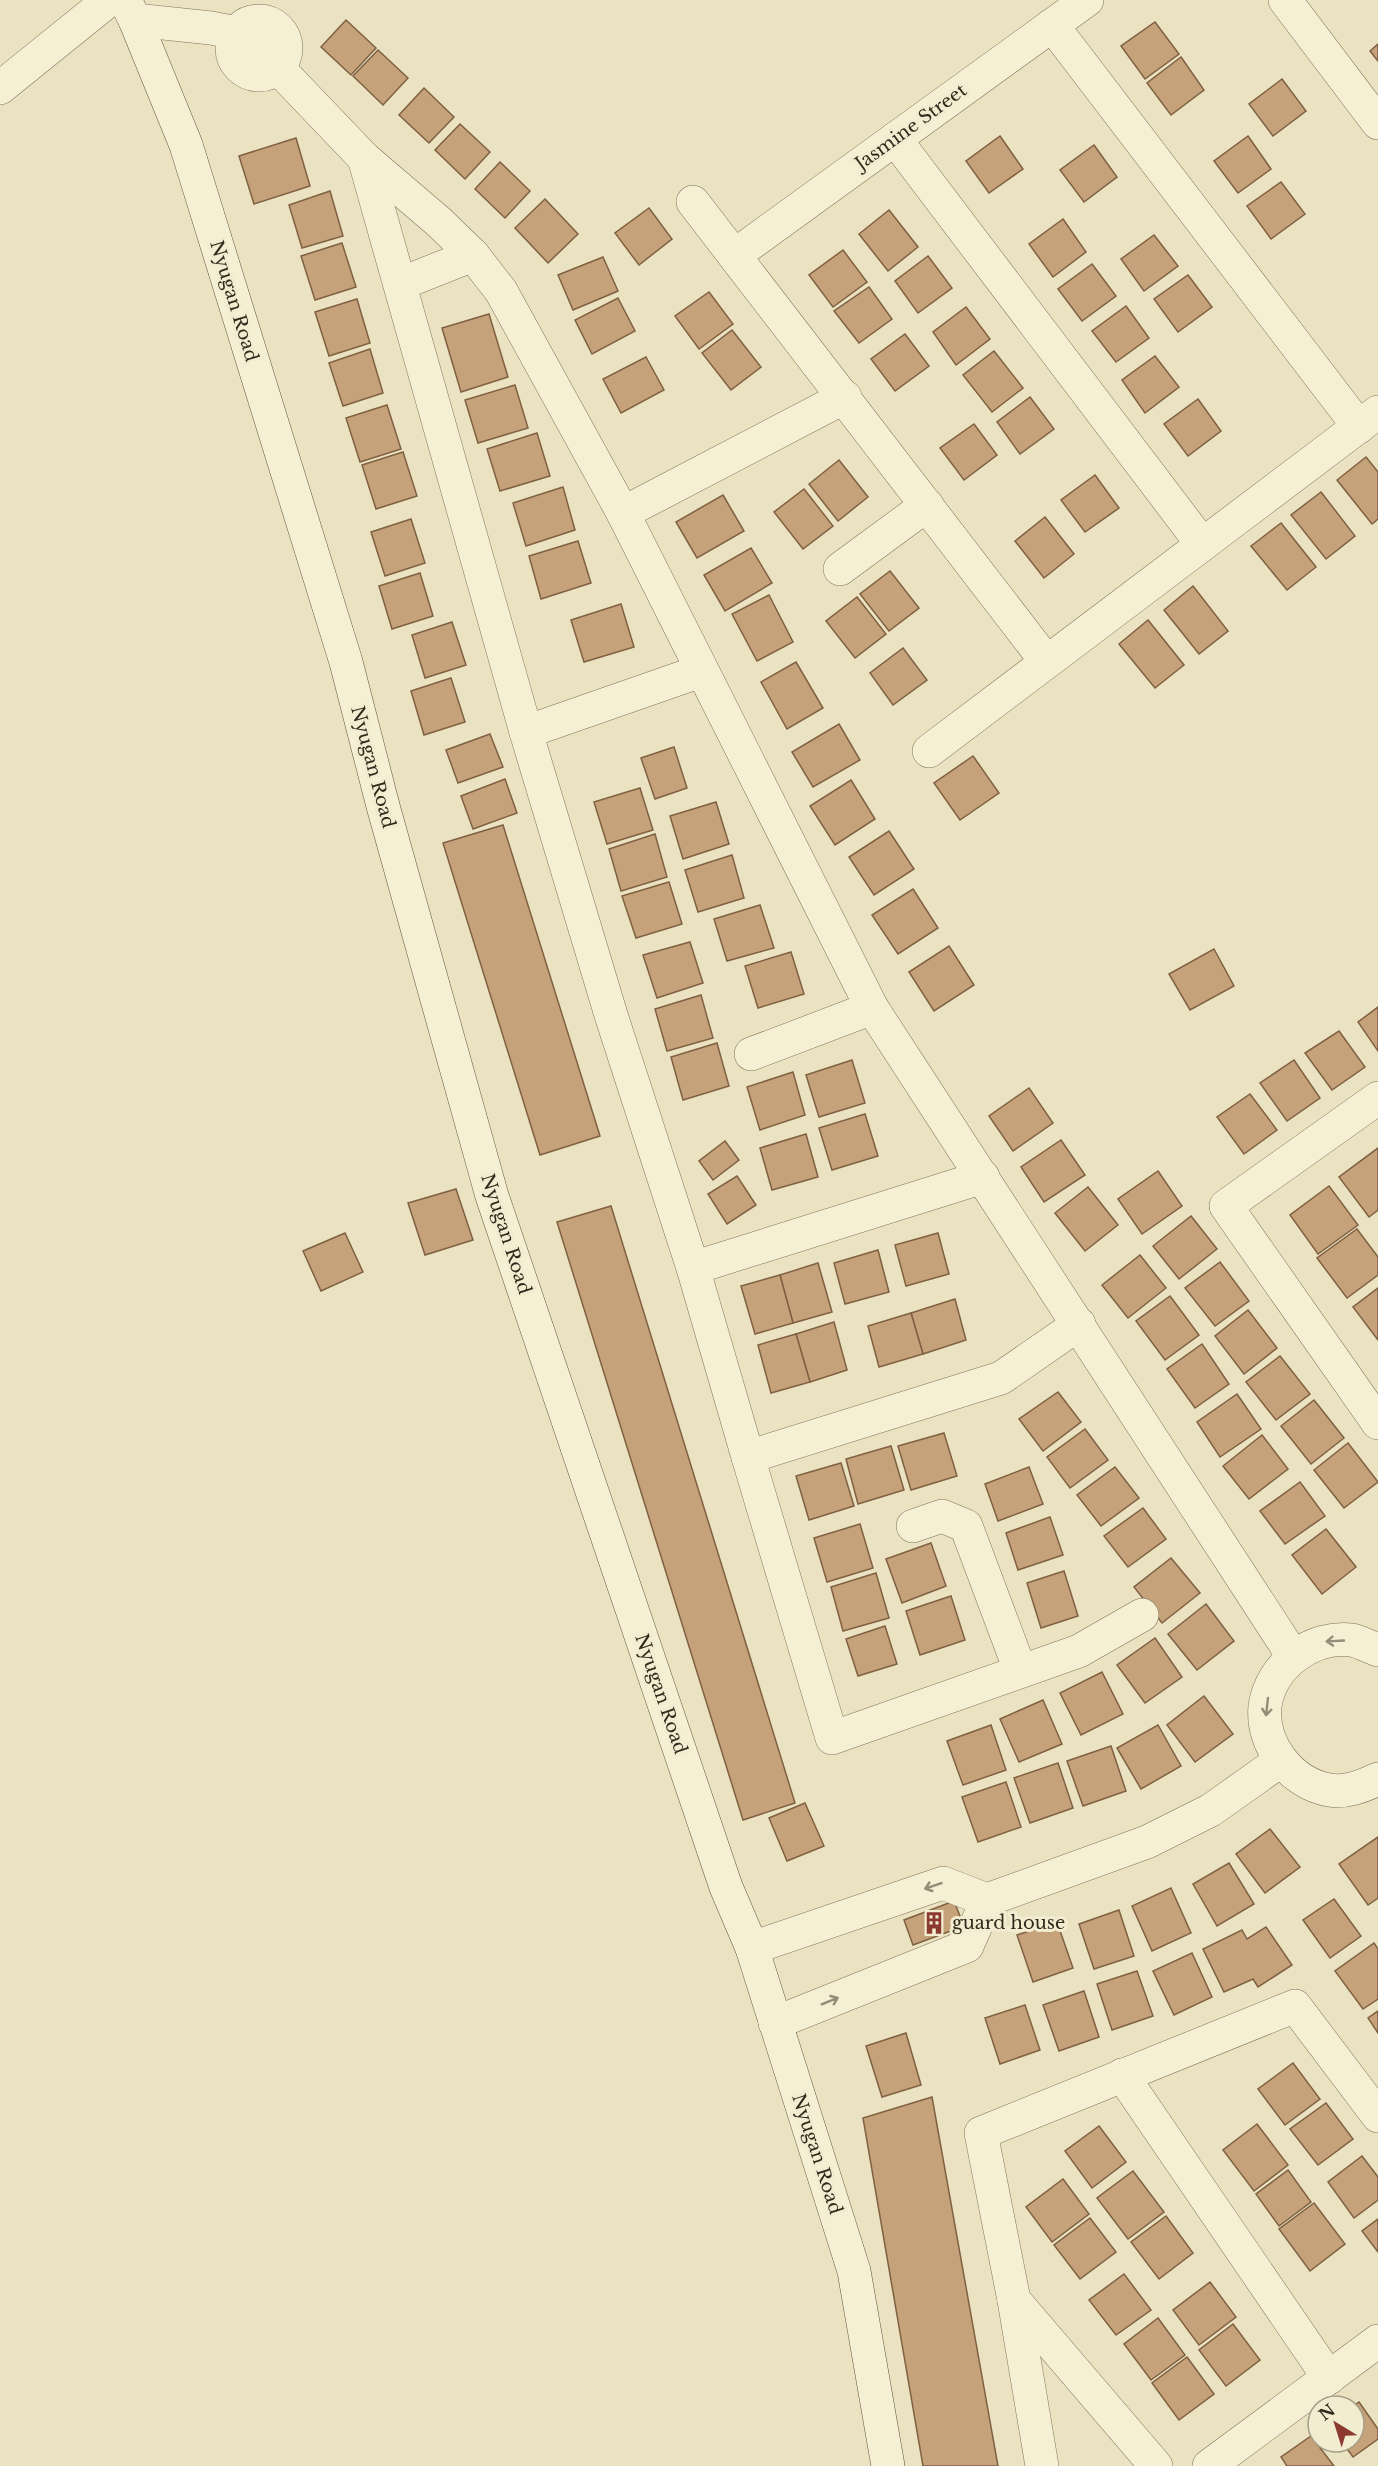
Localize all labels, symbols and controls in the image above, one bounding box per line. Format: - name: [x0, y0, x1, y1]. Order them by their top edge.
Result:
- street label: Jasmine Street: [849, 79, 971, 176]
- street label: Nyugan Road: [205, 238, 263, 364]
- street label: Nyugan Road: [346, 704, 400, 830]
- street label: Nyugan Road: [476, 1171, 536, 1297]
- street label: Nyugan Road: [630, 1631, 692, 1757]
- one-way arrow: [1325, 1636, 1345, 1647]
- one-way arrow: [1262, 1697, 1273, 1716]
- one-way arrow: [924, 1882, 943, 1893]
- building icon: guard house: [921, 1910, 947, 1936]
- place label: guard house: [952, 1912, 1065, 1934]
- one-way arrow: [820, 1995, 838, 2006]
- street label: Nyugan Road: [787, 2091, 847, 2217]
- north arrow: [1306, 2394, 1366, 2454]
- text: N: [1315, 2400, 1339, 2425]

